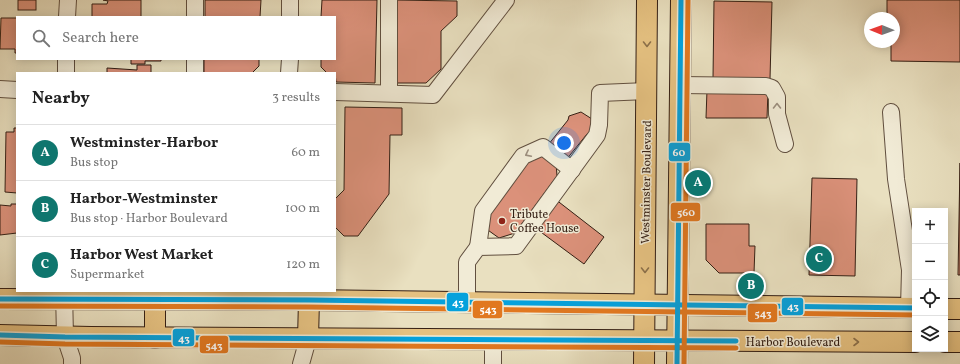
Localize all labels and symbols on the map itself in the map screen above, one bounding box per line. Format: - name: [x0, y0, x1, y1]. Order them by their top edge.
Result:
- north arrow: [864, 12, 900, 48]
- one-way arrow: [643, 41, 651, 47]
- one-way arrow: [773, 103, 781, 109]
- street label: Westminster Boulevard: [638, 120, 656, 244]
- your location: [554, 133, 574, 153]
- line badge: 60: [668, 142, 691, 162]
- text: 60: [673, 146, 686, 161]
- one-way arrow: [525, 149, 532, 157]
- pin: A: [685, 168, 711, 198]
- line badge: 560: [670, 202, 701, 222]
- text: 560: [677, 206, 695, 221]
- place label: Tribute Coffee House: [510, 207, 579, 237]
- marker: Tribute Coffee House: [497, 216, 507, 226]
- pin: C: [806, 244, 832, 274]
- one-way arrow: [641, 267, 649, 273]
- pin: B: [738, 271, 764, 301]
- line badge: 43: [446, 292, 469, 312]
- text: 43: [452, 296, 464, 311]
- line badge: 43: [781, 297, 804, 316]
- line badge: 543: [472, 300, 503, 319]
- text: 43: [787, 300, 799, 315]
- text: 543: [479, 303, 497, 318]
- line badge: 543: [747, 303, 778, 323]
- text: 543: [754, 307, 772, 322]
- line badge: 43: [172, 328, 195, 347]
- text: 43: [178, 332, 190, 347]
- line badge: 543: [199, 335, 229, 354]
- street label: Harbor Boulevard: [746, 335, 840, 351]
- one-way arrow: [853, 338, 859, 346]
- text: 543: [205, 339, 223, 354]

